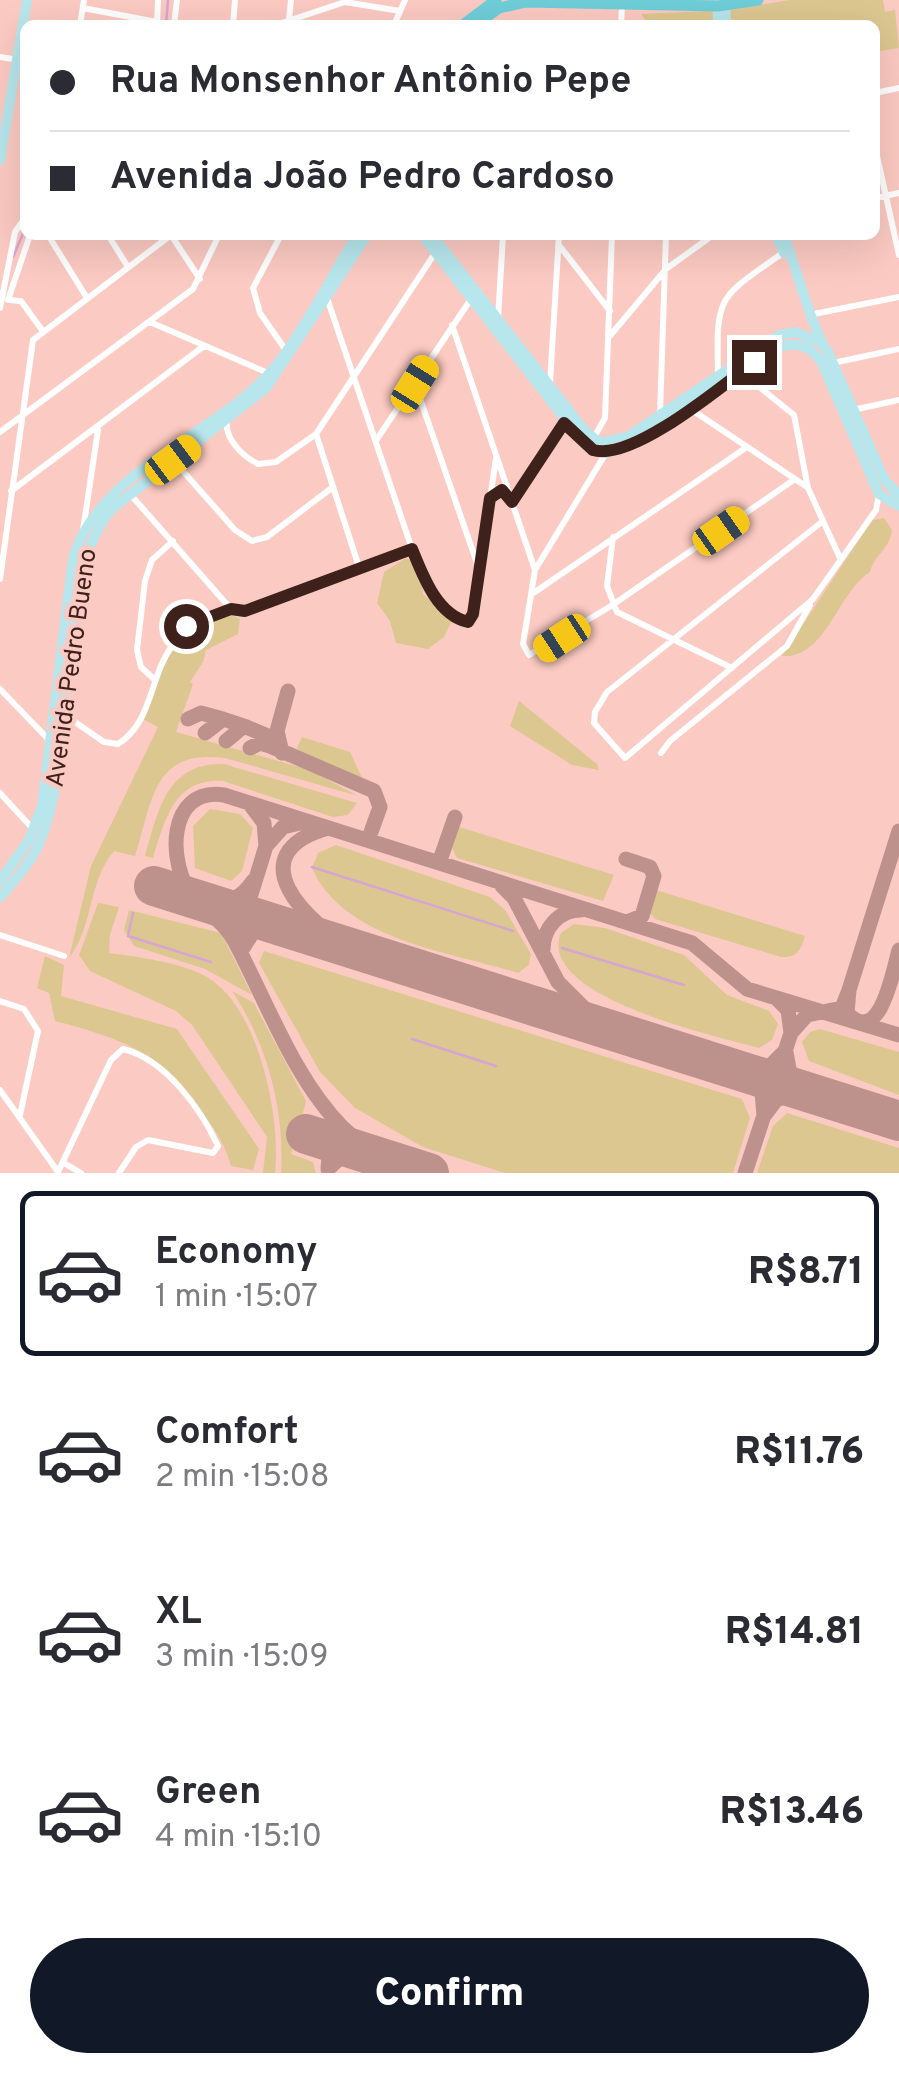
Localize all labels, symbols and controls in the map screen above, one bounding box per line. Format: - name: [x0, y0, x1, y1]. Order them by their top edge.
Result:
- text: Rua Monsenhor Antônio Pepe: [110, 58, 631, 107]
- text: Avenida João Pedro Cardoso: [110, 154, 615, 203]
- route end: [732, 340, 777, 385]
- car: [386, 351, 444, 417]
- car: [140, 430, 206, 490]
- car: [688, 502, 754, 560]
- street label: Avenida Pedro Bueno: [40, 547, 106, 789]
- route start: [164, 604, 209, 649]
- car: [529, 609, 595, 667]
- icon: car: [35, 1229, 125, 1319]
- text: Economy: [155, 1229, 317, 1278]
- text: R$8.71: [748, 1249, 864, 1298]
- text: 1 min · 15:07: [155, 1278, 318, 1318]
- icon: car: [35, 1409, 125, 1499]
- text: Comfort: [155, 1409, 299, 1458]
- text: R$11.76: [734, 1429, 864, 1478]
- text: 2 min · 15:08: [155, 1458, 330, 1498]
- icon: car: [35, 1589, 125, 1679]
- text: XL: [155, 1589, 202, 1638]
- text: R$14.81: [725, 1609, 864, 1658]
- text: 3 min · 15:09: [155, 1638, 329, 1678]
- icon: car: [35, 1769, 125, 1859]
- text: Green: [155, 1769, 261, 1818]
- text: R$13.46: [719, 1789, 864, 1838]
- text: 4 min · 15:10: [155, 1818, 322, 1858]
- button: Confirm: [30, 1938, 869, 2053]

